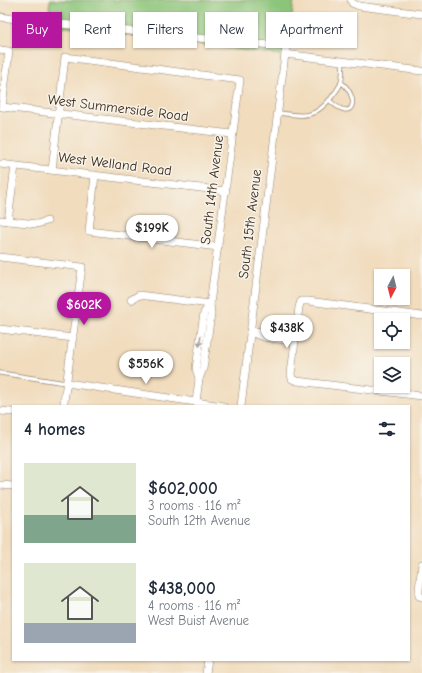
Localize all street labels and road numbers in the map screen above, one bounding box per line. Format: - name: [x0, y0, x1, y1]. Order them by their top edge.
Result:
- street label: West Summerside Road: [47, 91, 189, 125]
- street label: South 14th Avenue: [197, 135, 227, 245]
- street label: West Welland Road: [57, 149, 173, 179]
- street label: South 15th Avenue: [235, 168, 265, 280]

